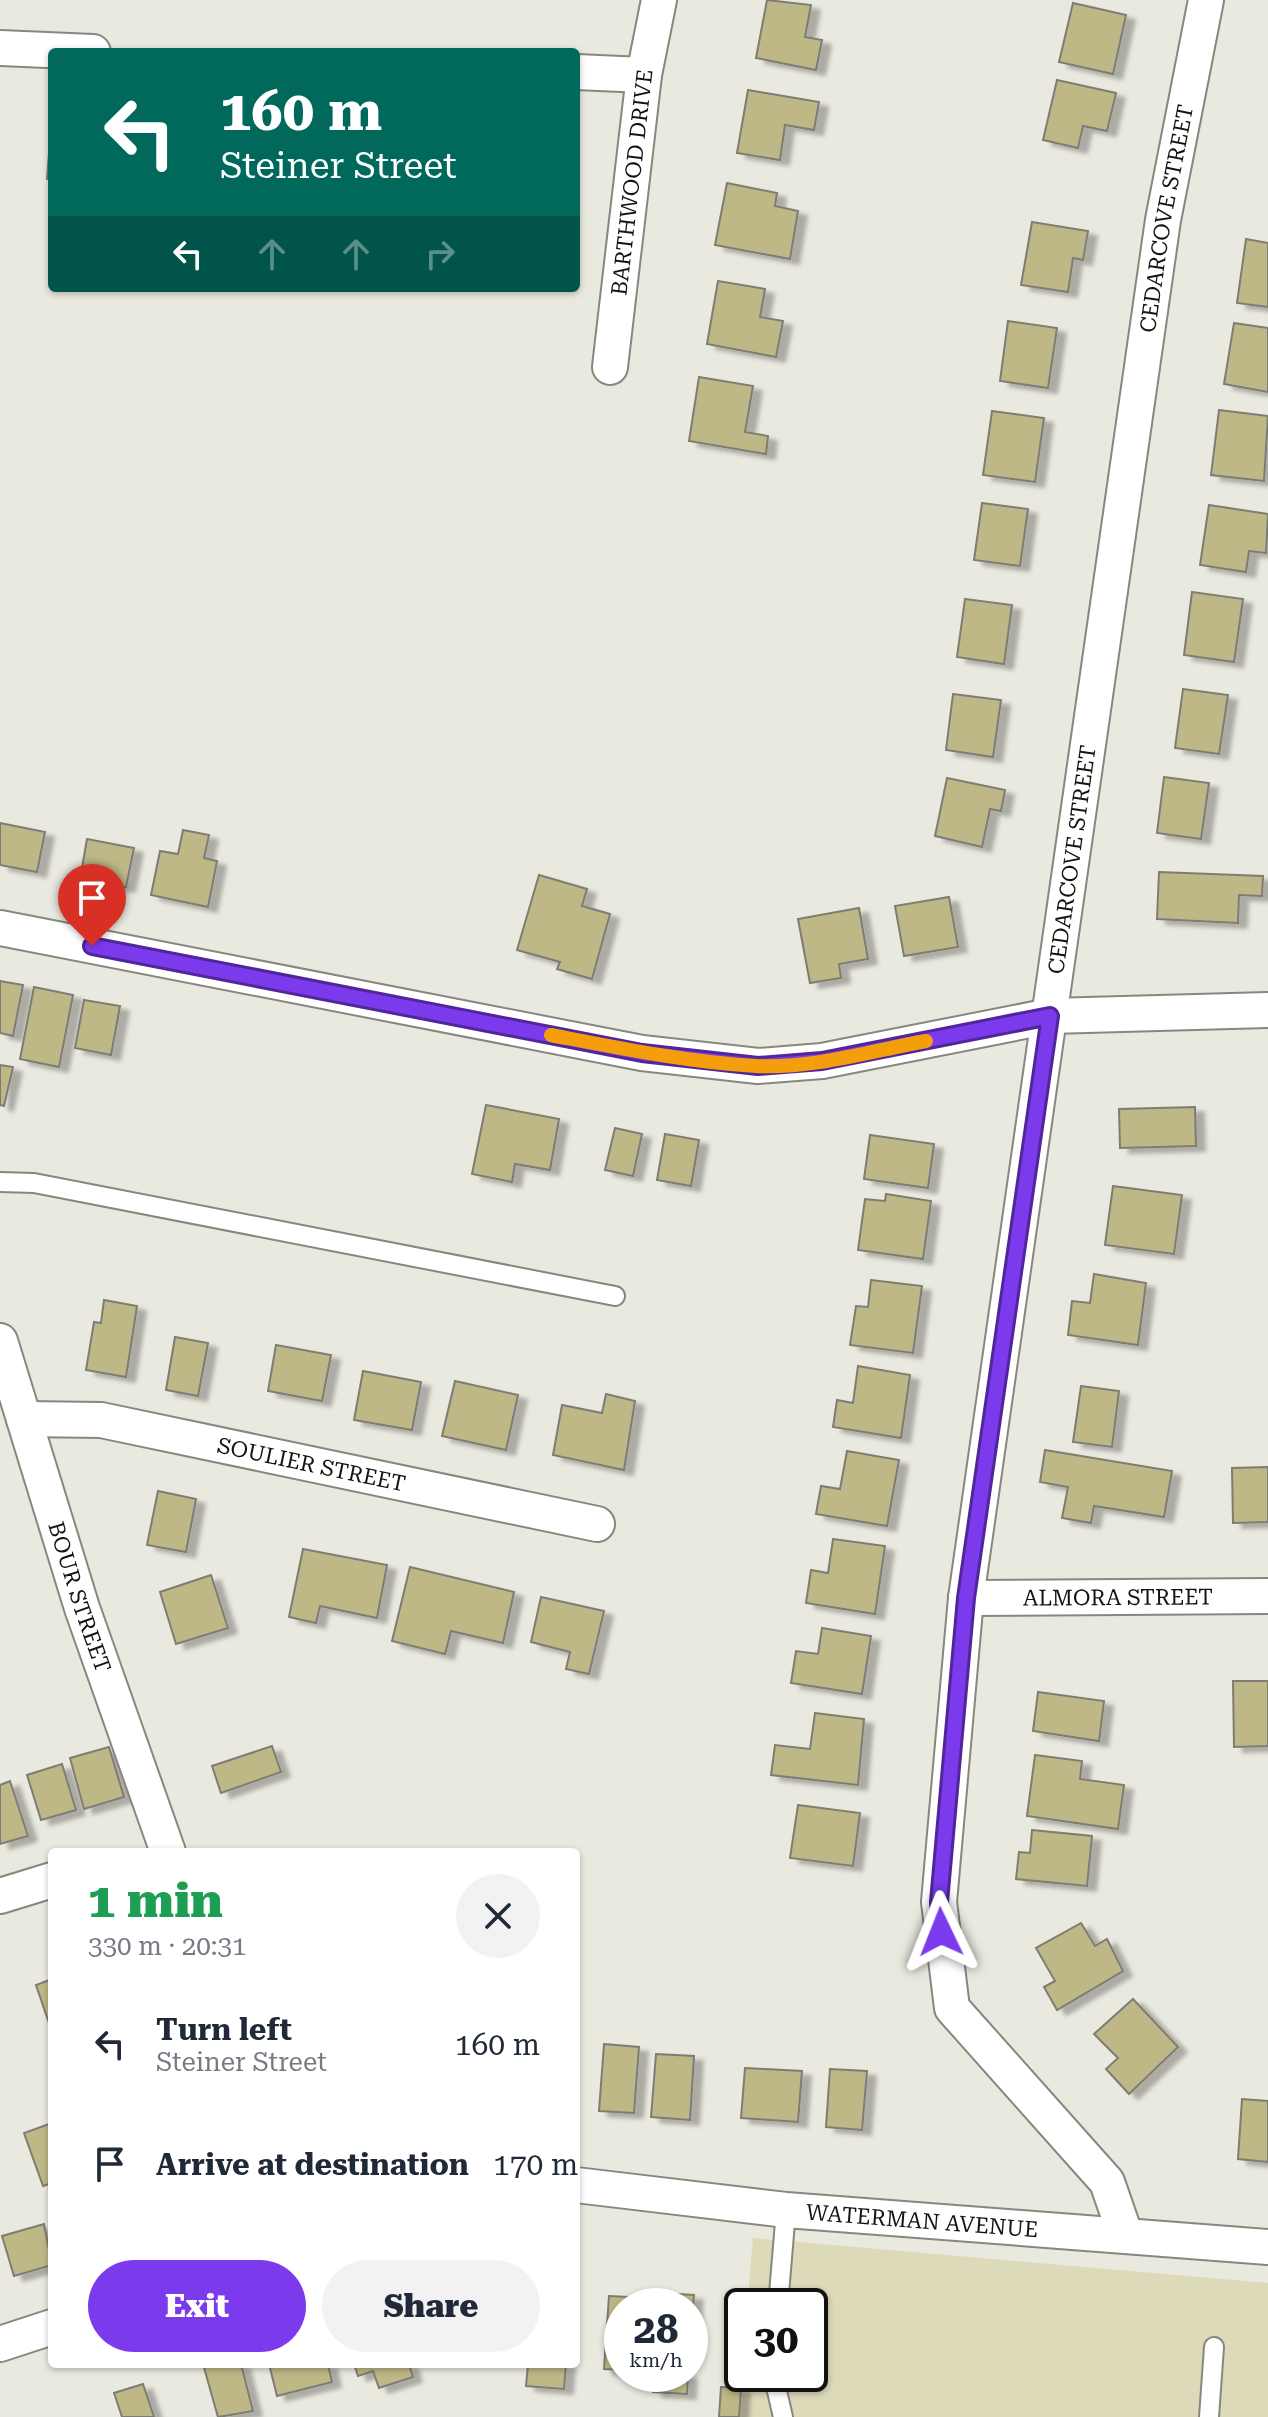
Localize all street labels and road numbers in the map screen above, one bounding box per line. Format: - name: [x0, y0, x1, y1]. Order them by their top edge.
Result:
- street label: BARTHWOOD DRIVE: [606, 68, 658, 297]
- street label: CEDARCOVE STREET: [1135, 102, 1198, 334]
- street label: CEDARCOVE STREET: [1043, 743, 1101, 976]
- street label: SOULIER STREET: [215, 1433, 408, 1497]
- street label: BOUR STREET: [43, 1519, 116, 1676]
- street label: ALMORA STREET: [1023, 1584, 1213, 1611]
- street label: WATERMAN AVENUE: [805, 2200, 1039, 2242]

